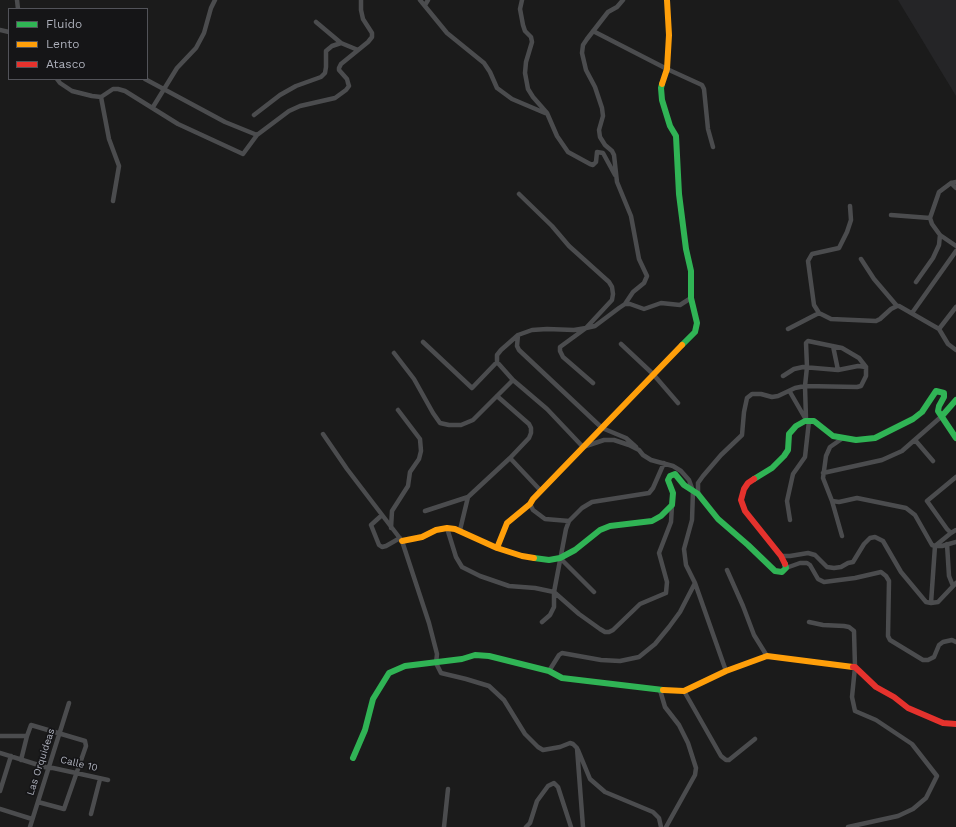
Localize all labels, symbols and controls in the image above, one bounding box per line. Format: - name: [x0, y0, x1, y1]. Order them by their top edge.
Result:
- legend: [8, 8, 148, 80]
- text: Fluido: [46, 17, 82, 31]
- text: Lento: [46, 37, 80, 51]
- text: Atasco: [46, 57, 86, 71]
- street label: Las Orquideas: [25, 727, 57, 797]
- street label: Calle 10: [59, 754, 99, 774]

